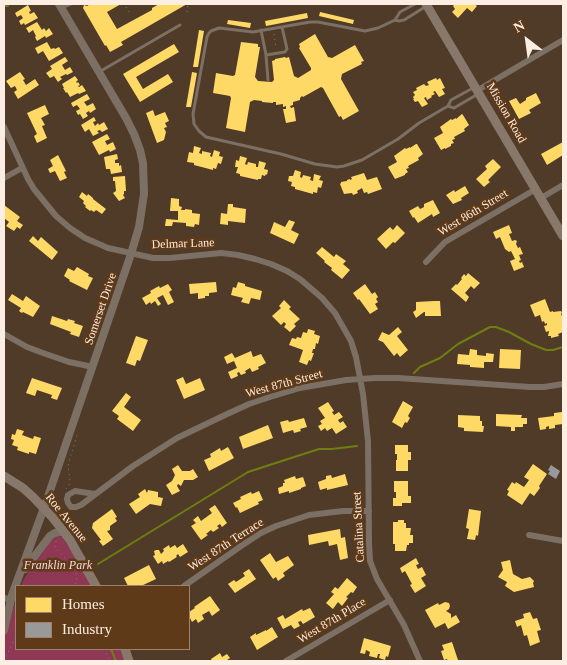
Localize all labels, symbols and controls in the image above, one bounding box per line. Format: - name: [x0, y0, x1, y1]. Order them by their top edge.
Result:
- north arrow: [502, 15, 552, 65]
- text: N: [511, 18, 527, 36]
- street label: Mission Road: [483, 80, 529, 146]
- street label: West 86th Street: [435, 186, 511, 240]
- street label: Delmar Lane: [151, 236, 215, 252]
- street label: Somerset Drive: [82, 271, 120, 347]
- street label: West 87th Street: [244, 367, 324, 401]
- street label: Roe Avenue: [42, 491, 90, 545]
- street label: Catalina Street: [350, 491, 368, 563]
- street label: West 87th Terrace: [186, 515, 266, 575]
- park label: Franklin Park: [24, 559, 92, 573]
- legend: [15, 585, 190, 650]
- street label: West 87th Place: [295, 595, 369, 647]
- text: Homes: [62, 596, 105, 612]
- text: Industry: [62, 621, 112, 637]

